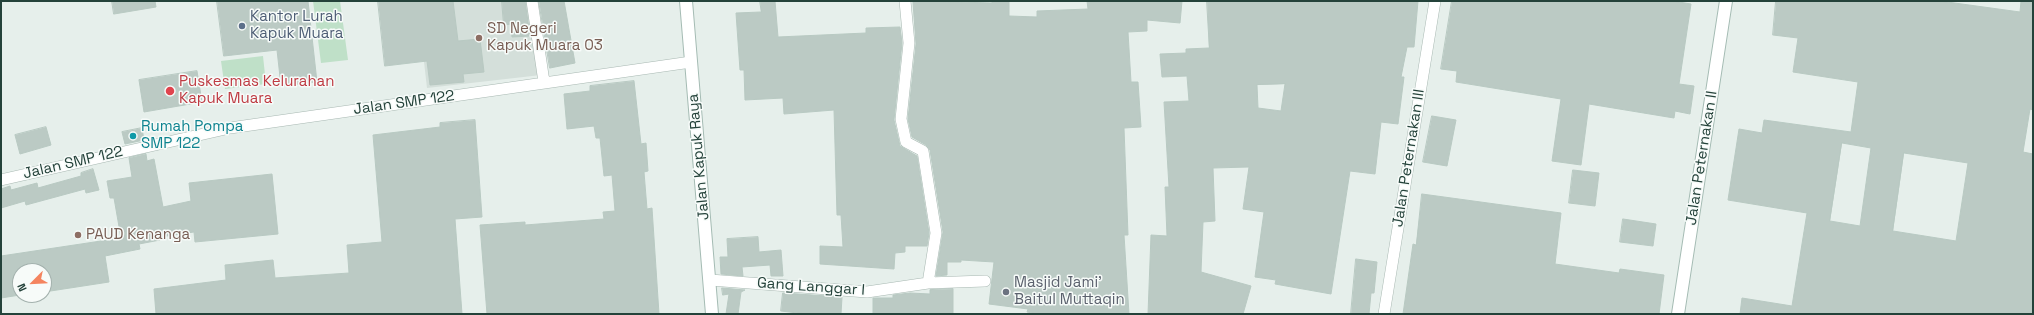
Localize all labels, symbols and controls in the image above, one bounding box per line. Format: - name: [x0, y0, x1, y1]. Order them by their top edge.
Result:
- place label: Kantor Lurah Kapuk Muara: [250, 8, 343, 43]
- place label: SD Negeri Kapuk Muara 03: [487, 20, 603, 55]
- marker: Kantor Lurah Kapuk Muara: [237, 21, 247, 31]
- marker: SD Negeri Kapuk Muara 03: [474, 33, 484, 43]
- place label: Puskesmas Kelurahan Kapuk Muara: [179, 73, 334, 108]
- marker: Puskesmas Kelurahan Kapuk Muara: [164, 85, 176, 97]
- street label: Jalan SMP 122: [352, 87, 456, 119]
- street label: Jalan Peternakan III: [1389, 88, 1429, 228]
- street label: Jalan Peternakan II: [1682, 90, 1722, 226]
- street label: Jalan Kapuk Raya: [685, 93, 713, 221]
- place label: Rumah Pompa SMP 122: [141, 118, 243, 153]
- marker: Rumah Pompa SMP 122: [128, 131, 138, 141]
- street label: Jalan SMP 122: [21, 143, 125, 183]
- place label: PAUD Kenanga: [86, 226, 190, 244]
- marker: PAUD Kenanga: [73, 230, 83, 240]
- north arrow: [12, 263, 52, 303]
- street label: Gang Langgar I: [756, 274, 866, 300]
- place label: Masjid Jami' Baitul Muttaqin: [1014, 274, 1125, 309]
- text: N: [14, 281, 30, 294]
- marker: Masjid Jami' Baitul Muttaqin: [1001, 287, 1011, 297]

